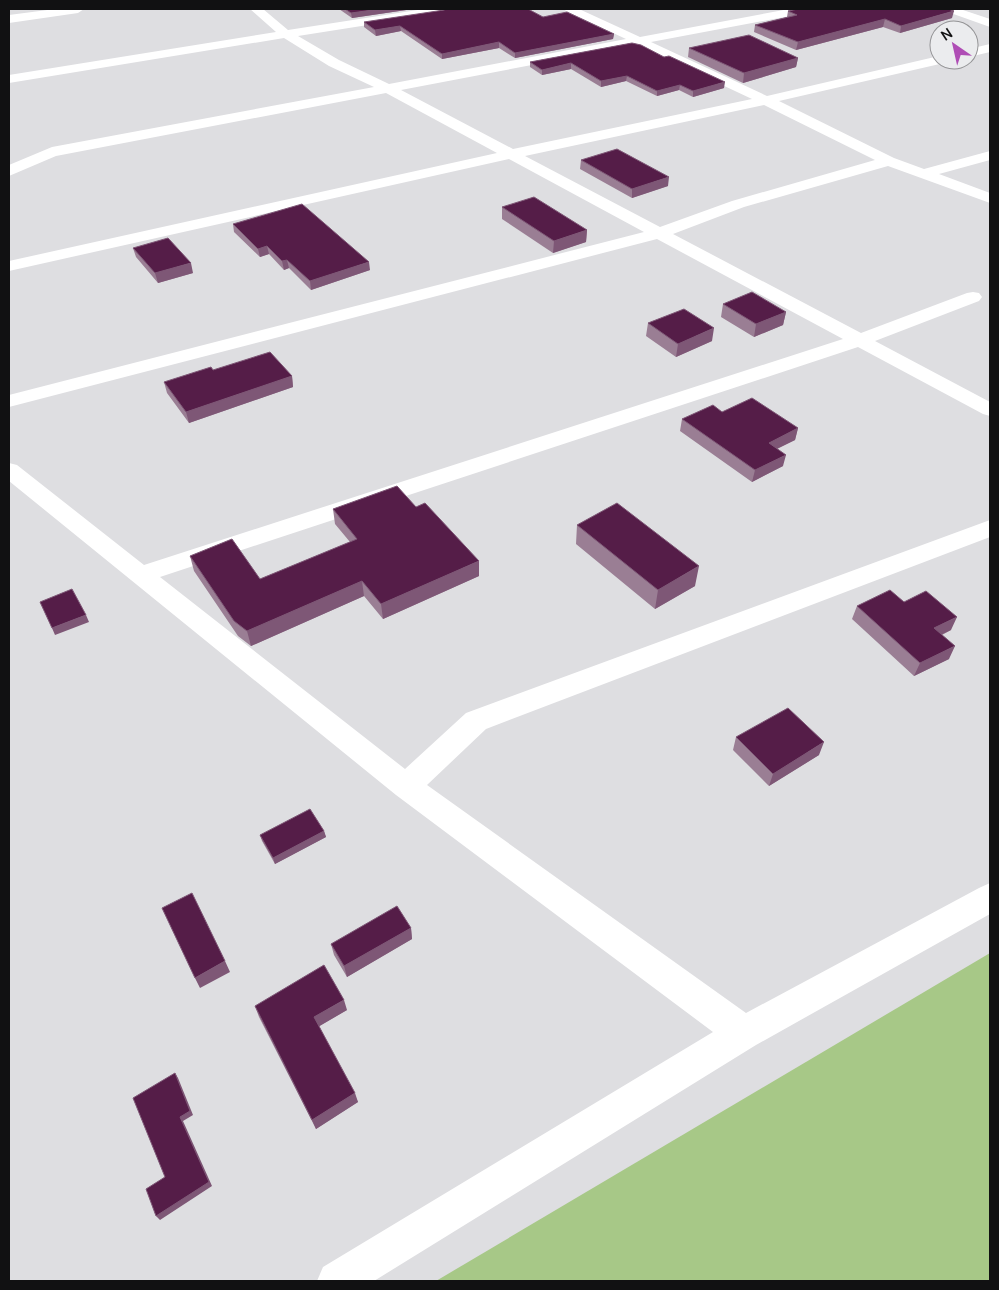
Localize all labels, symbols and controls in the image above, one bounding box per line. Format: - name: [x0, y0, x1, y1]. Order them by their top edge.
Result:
- north arrow: [929, 20, 979, 70]
- text: N: [937, 23, 956, 44]

